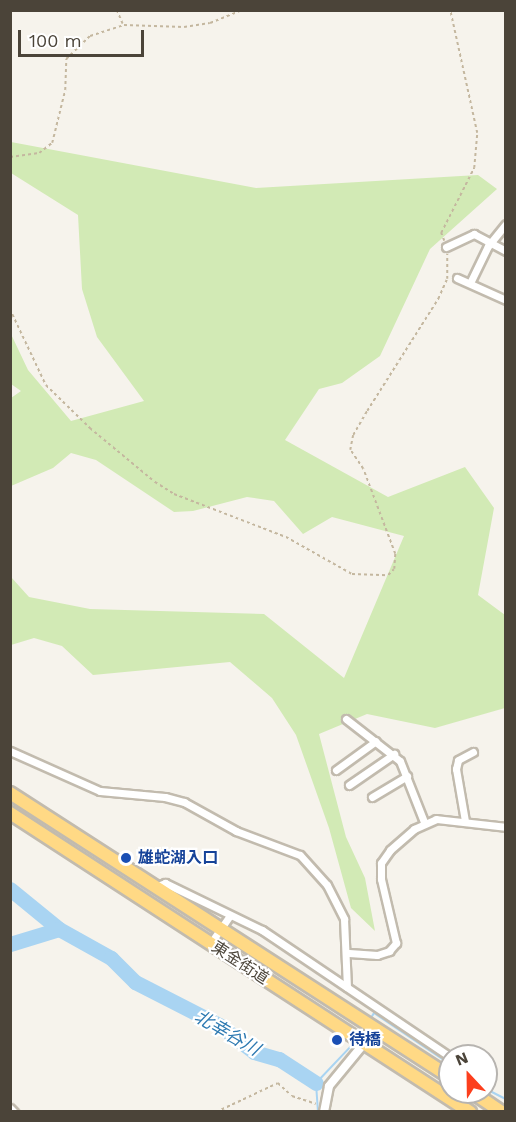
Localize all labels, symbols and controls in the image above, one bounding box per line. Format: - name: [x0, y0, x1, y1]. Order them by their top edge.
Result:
- scale bar: [21, 18, 147, 56]
- text: 100 m: [29, 30, 82, 51]
- place label: 雄蛇湖入口: [138, 848, 218, 868]
- marker: 雄蛇湖入口: [119, 851, 133, 865]
- street label: 東金街道: [208, 938, 272, 988]
- water label: 北幸谷川: [190, 1006, 264, 1060]
- place label: 待橋: [349, 1030, 381, 1050]
- marker: 待橋: [330, 1033, 344, 1047]
- north arrow: [438, 1044, 498, 1104]
- text: N: [453, 1048, 471, 1070]

